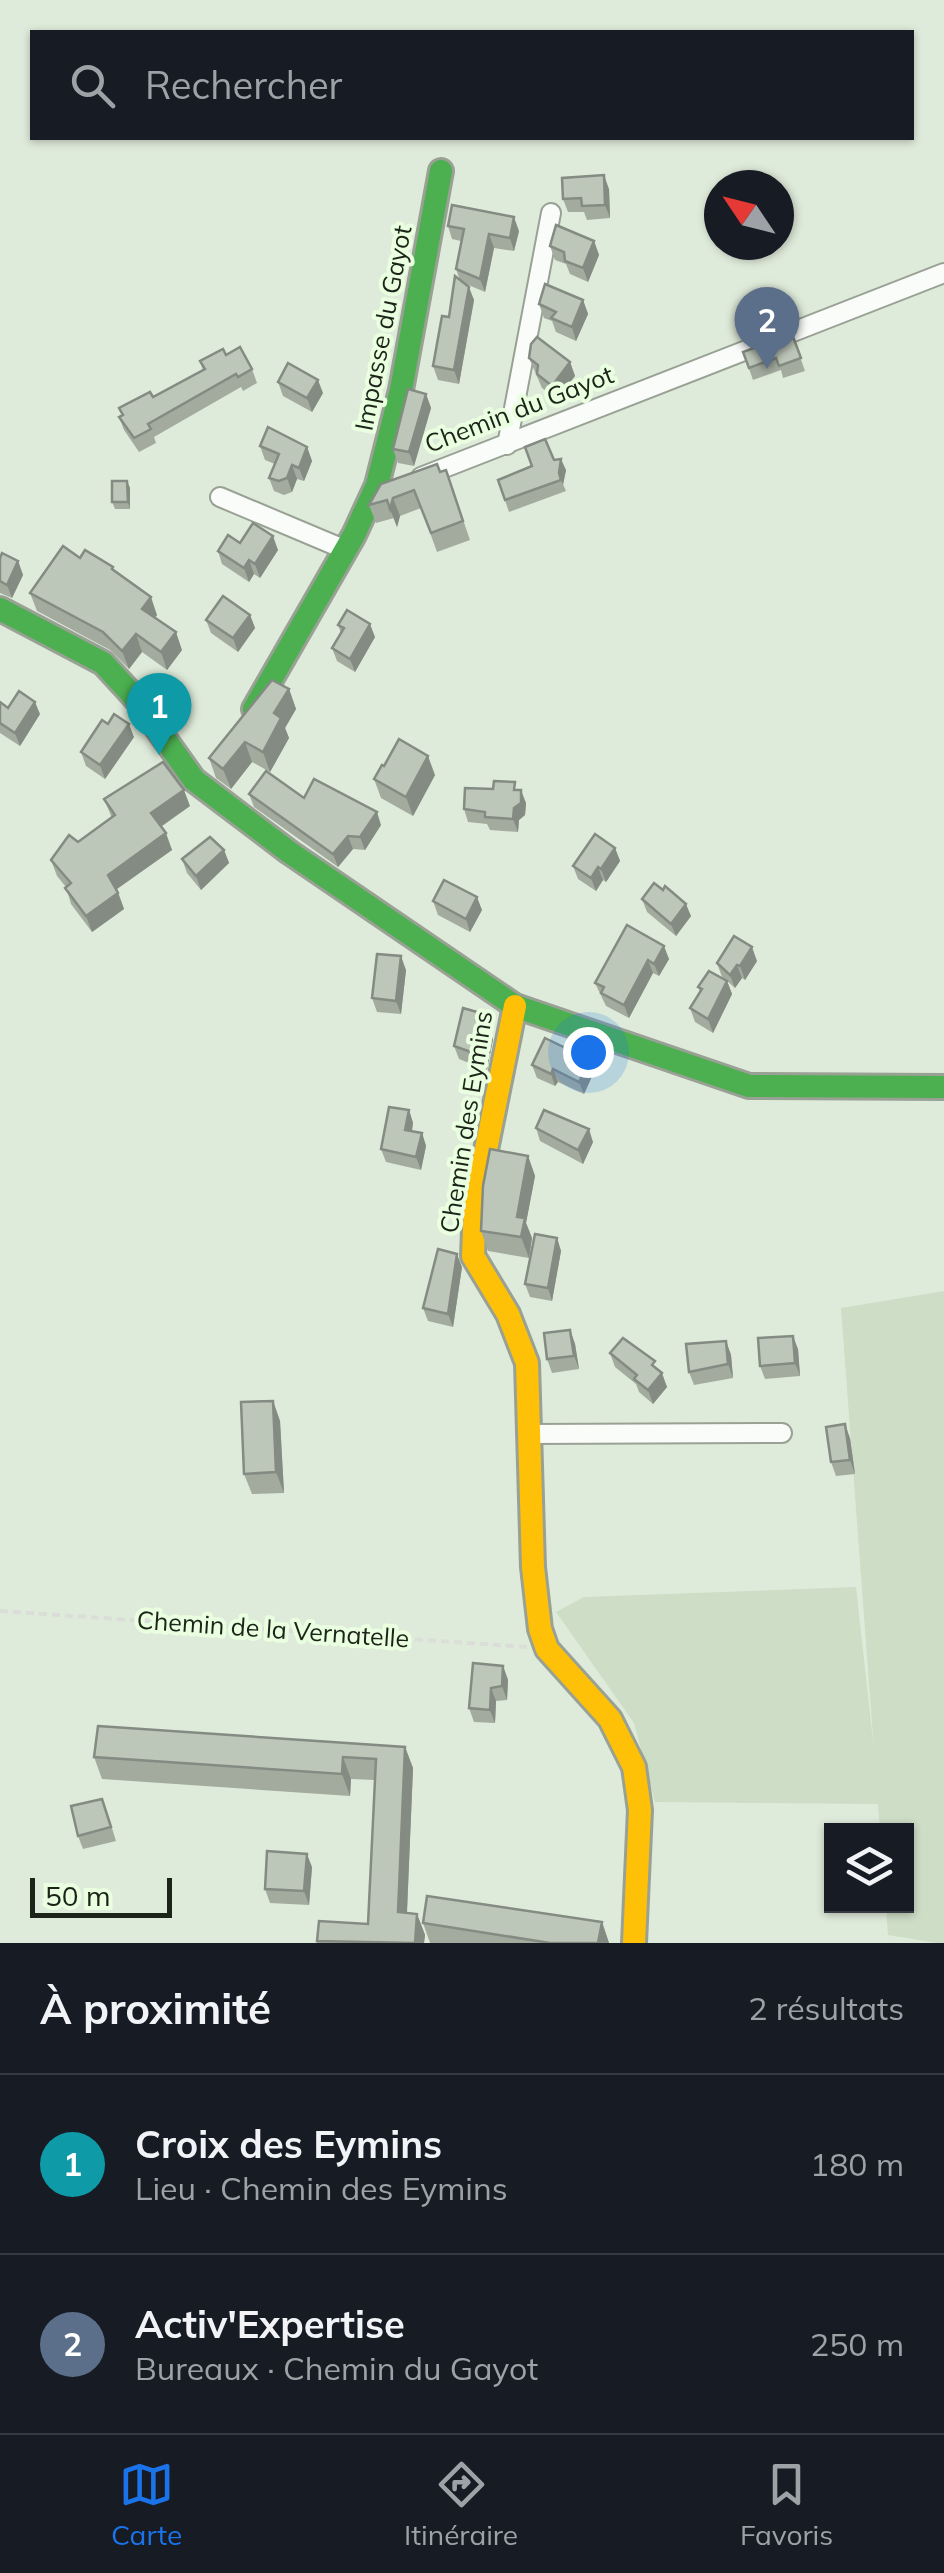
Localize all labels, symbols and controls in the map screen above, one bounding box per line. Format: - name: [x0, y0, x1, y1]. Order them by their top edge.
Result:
- search box: [30, 30, 914, 140]
- icon: search: [65, 58, 120, 113]
- text: Rechercher: [145, 61, 342, 109]
- north arrow: [704, 170, 794, 260]
- street label: Impasse du Gayot: [347, 222, 418, 433]
- pin: 2: [734, 286, 800, 369]
- street label: Chemin du Gayot: [420, 358, 618, 459]
- pin: 1: [126, 672, 192, 755]
- street label: Chemin des Eymins: [433, 1009, 498, 1235]
- your location: [563, 1027, 614, 1078]
- street label: Chemin de la Vernatelle: [136, 1604, 410, 1653]
- map controls: [824, 1823, 914, 1913]
- button: layers: [824, 1823, 914, 1913]
- scale bar: [30, 1873, 172, 1918]
- text: 50 m: [45, 1878, 111, 1913]
- text: À proximité: [40, 1982, 271, 2035]
- text: 2 résultats: [748, 1988, 904, 2028]
- text: Croix des Eymins: [135, 2120, 442, 2168]
- text: 1: [63, 2144, 82, 2184]
- text: 180 m: [810, 2144, 904, 2184]
- text: Lieu · Chemin des Eymins: [135, 2168, 508, 2208]
- text: Activ'Expertise: [135, 2300, 405, 2348]
- text: 2: [63, 2324, 82, 2364]
- text: 250 m: [810, 2324, 904, 2364]
- text: Bureaux · Chemin du Gayot: [135, 2348, 538, 2388]
- tab: Carte: [111, 2457, 182, 2552]
- tab: Itinéraire: [404, 2457, 518, 2552]
- tab: Favoris: [740, 2457, 833, 2552]

